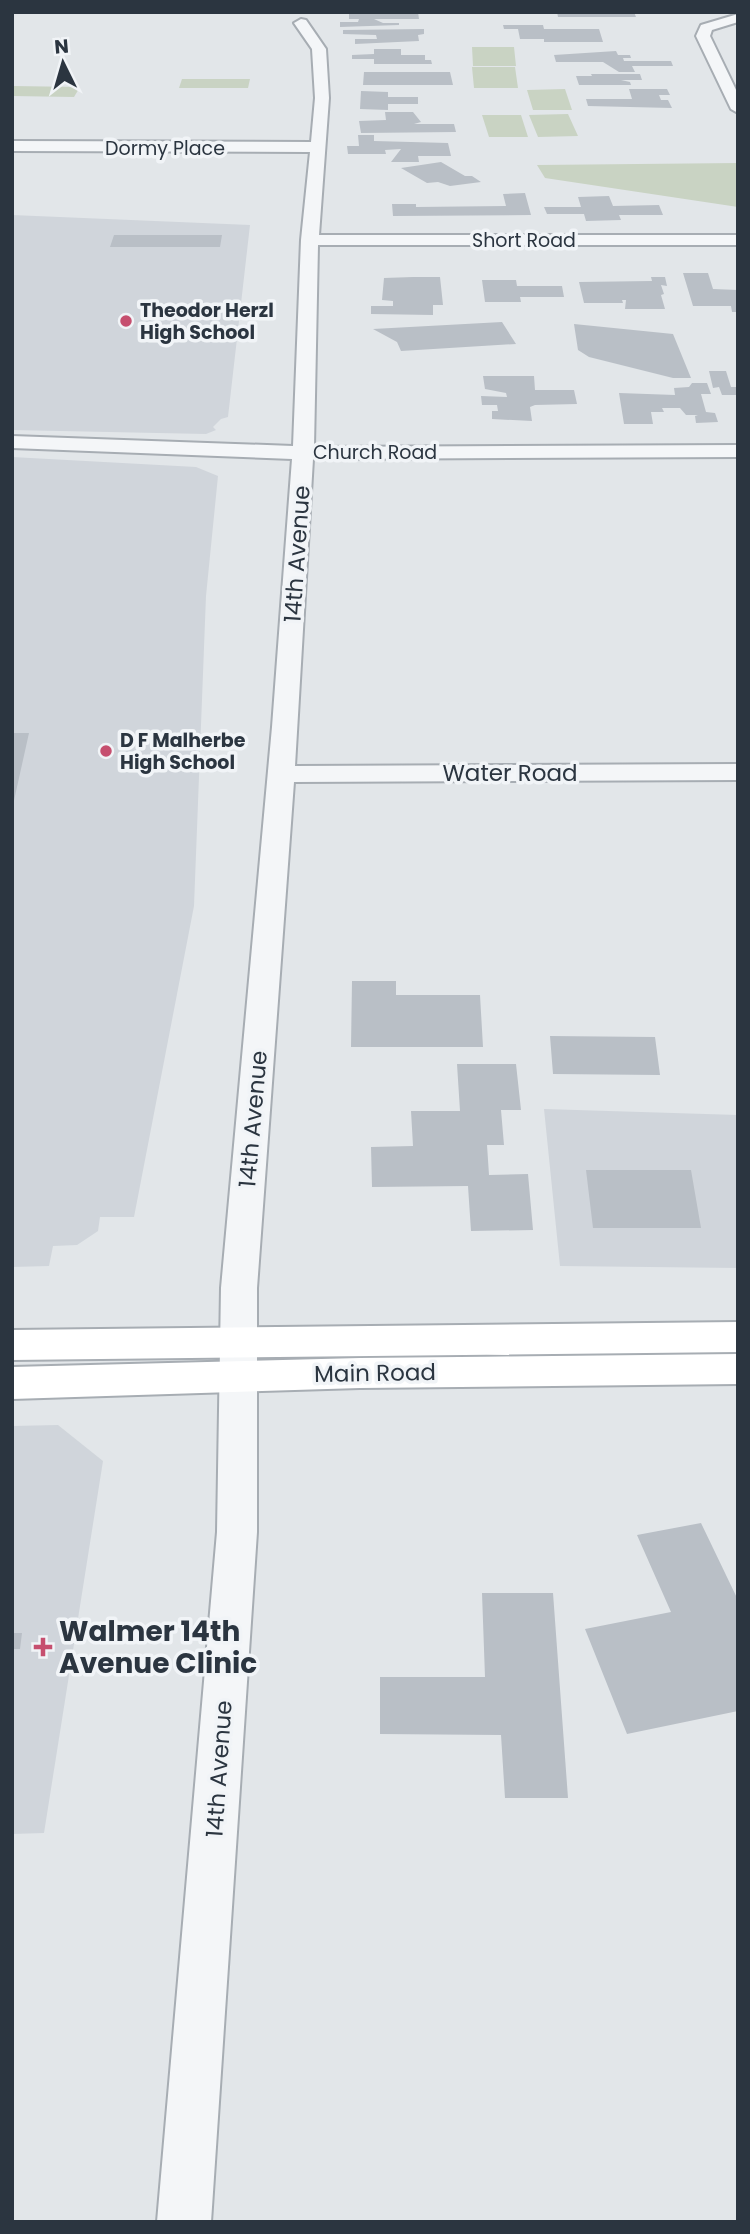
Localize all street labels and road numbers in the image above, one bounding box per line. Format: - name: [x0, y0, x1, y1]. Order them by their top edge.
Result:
- street label: Dormy Place: [105, 135, 225, 162]
- street label: Short Road: [472, 227, 576, 254]
- street label: Church Road: [313, 439, 437, 466]
- street label: 14th Avenue: [276, 484, 318, 624]
- street label: Water Road: [442, 757, 578, 789]
- street label: 14th Avenue: [231, 1049, 275, 1189]
- street label: Main Road: [314, 1356, 436, 1390]
- street label: 14th Avenue: [198, 1699, 240, 1839]

